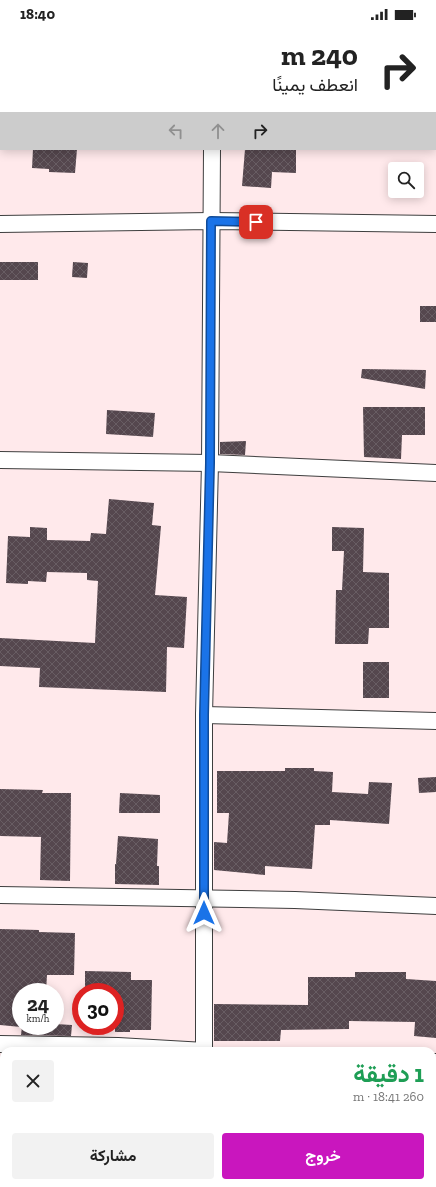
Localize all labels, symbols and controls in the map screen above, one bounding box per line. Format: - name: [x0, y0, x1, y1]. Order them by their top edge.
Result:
- text: 18:40: [20, 5, 55, 23]
- text: 240 m: [281, 39, 358, 72]
- icon: right: [372, 44, 424, 96]
- text: انعطف يمينًا: [272, 74, 358, 96]
- icon: left: [165, 120, 187, 142]
- icon: ahead: [207, 120, 229, 142]
- icon: right: [249, 120, 271, 142]
- map controls: [388, 162, 424, 198]
- button: search: [388, 162, 424, 198]
- pin: [239, 205, 273, 239]
- icon: arrive: [245, 211, 267, 233]
- position arrow: [183, 892, 225, 934]
- speed limit sign: 30: [72, 983, 124, 1035]
- text: 24: [27, 992, 49, 1016]
- text: km/h: [27, 1013, 49, 1025]
- text: 1 دقيقة: [353, 1059, 424, 1088]
- button: close: [12, 1060, 54, 1102]
- text: 260 m · 18:41: [353, 1089, 424, 1104]
- button: مشاركة: [12, 1133, 214, 1179]
- button: خروج: [222, 1133, 424, 1179]

